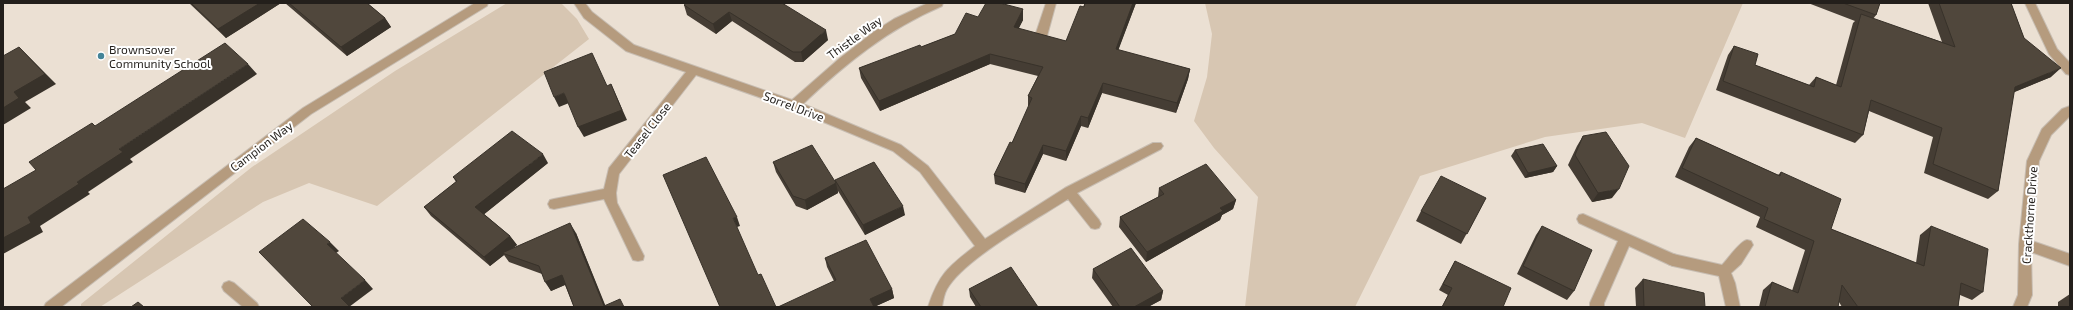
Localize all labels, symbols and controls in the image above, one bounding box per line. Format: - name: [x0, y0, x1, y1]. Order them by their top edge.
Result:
- street label: Thistle Way: [824, 12, 885, 62]
- place label: Brownsover Community School: [109, 42, 211, 70]
- marker: Brownsover Community School: [96, 51, 106, 61]
- street label: Sorrel Drive: [762, 88, 826, 124]
- street label: Teasel Close: [621, 99, 673, 161]
- street label: Campion Way: [227, 118, 295, 174]
- street label: Crackthorne Drive: [2019, 166, 2039, 264]

